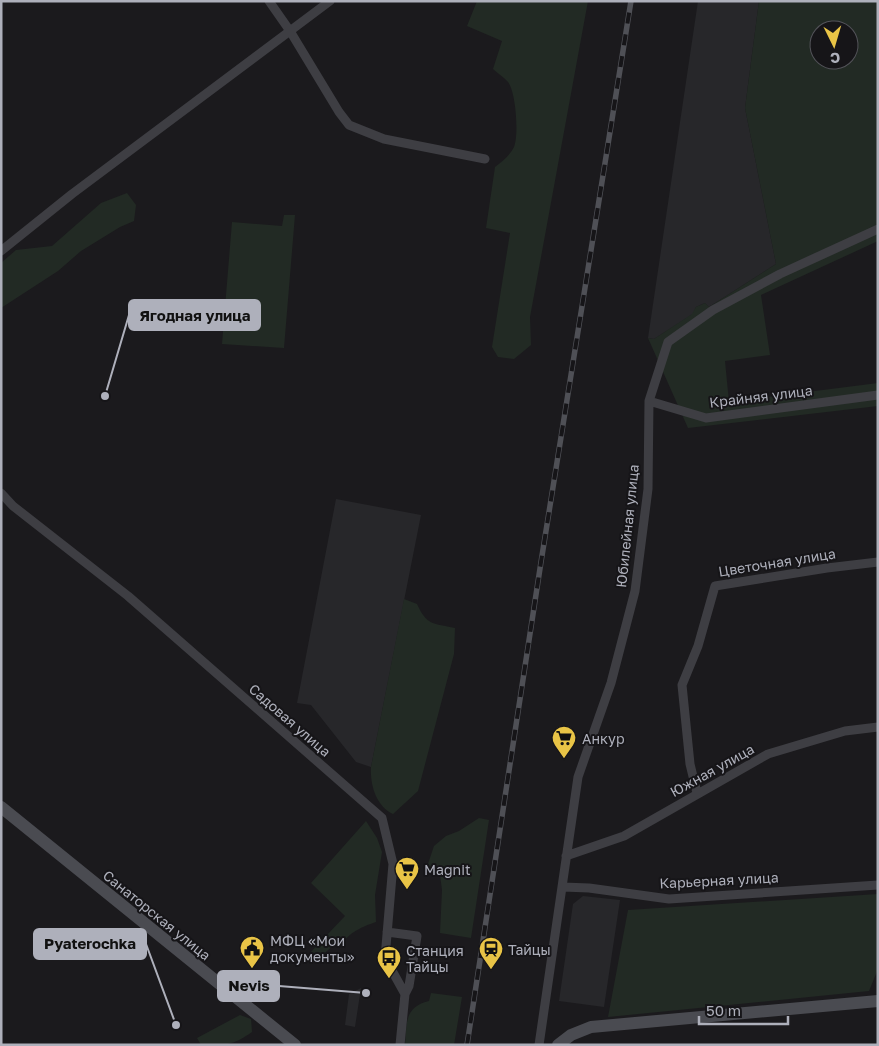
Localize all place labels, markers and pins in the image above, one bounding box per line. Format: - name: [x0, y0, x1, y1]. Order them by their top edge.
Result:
- callout: Ягодная улица: [129, 300, 260, 330]
- supermarket icon: Анкур: [551, 725, 577, 759]
- place label: Анкур: [582, 730, 625, 747]
- supermarket icon: Magnit: [394, 856, 420, 890]
- place label: Magnit: [424, 861, 471, 878]
- callout: Pyaterochka: [34, 929, 146, 959]
- place label: МФЦ «Мои документы»: [270, 932, 355, 965]
- public building icon: МФЦ «Мои документы»: [239, 935, 265, 969]
- station icon: Тайцы: [478, 936, 504, 970]
- place label: Тайцы: [508, 941, 551, 958]
- place label: Станция Тайцы: [406, 942, 464, 975]
- bus stop icon: Станция Тайцы: [376, 945, 402, 979]
- callout: Nevis: [218, 971, 279, 1001]

